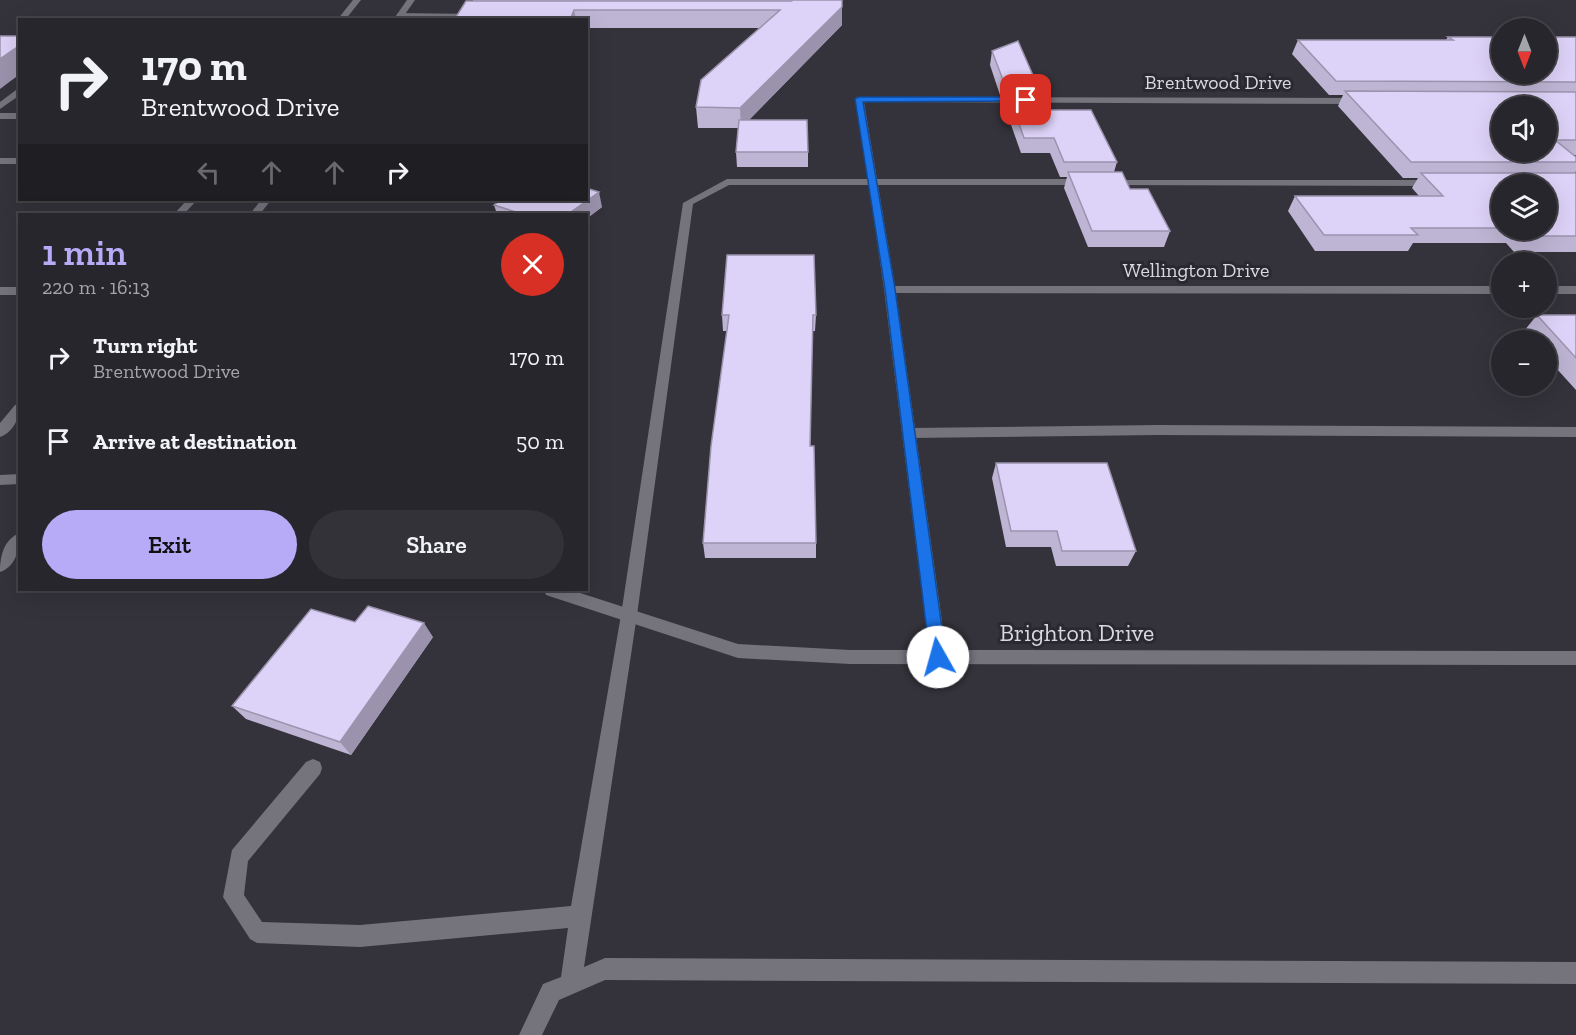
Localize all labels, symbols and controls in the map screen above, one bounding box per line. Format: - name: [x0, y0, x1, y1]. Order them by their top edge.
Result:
- north arrow: [1491, 18, 1557, 84]
- map controls: [1491, 18, 1557, 396]
- text: 170 m: [141, 40, 247, 91]
- icon: right: [42, 42, 120, 120]
- street label: Brentwood Drive: [1145, 70, 1291, 94]
- pin: [1000, 74, 1051, 125]
- icon: arrive: [1009, 83, 1042, 116]
- text: Brentwood Drive: [141, 91, 339, 123]
- button: sound: [1491, 96, 1557, 162]
- icon: left: [192, 156, 225, 189]
- icon: ahead: [255, 156, 288, 189]
- icon: ahead: [318, 156, 351, 189]
- icon: right: [381, 156, 414, 189]
- button: layers: [1491, 174, 1557, 240]
- text: 1 min: [42, 231, 127, 274]
- button: close: [501, 233, 564, 296]
- button: +: [1491, 252, 1557, 318]
- street label: Wellington Drive: [1123, 258, 1269, 282]
- text: 220 m · 16:13: [42, 275, 150, 299]
- button: −: [1491, 330, 1557, 396]
- text: Turn right: [93, 332, 197, 359]
- icon: right: [42, 341, 75, 374]
- text: 170 m: [509, 344, 564, 371]
- text: Brentwood Drive: [93, 359, 240, 383]
- icon: arrive: [42, 425, 75, 458]
- text: Arrive at destination: [93, 428, 296, 455]
- text: 50 m: [516, 428, 564, 455]
- button: Exit: [42, 510, 297, 579]
- button: Share: [309, 510, 564, 579]
- street label: Brighton Drive: [1000, 618, 1154, 647]
- position arrow: [906, 625, 970, 689]

